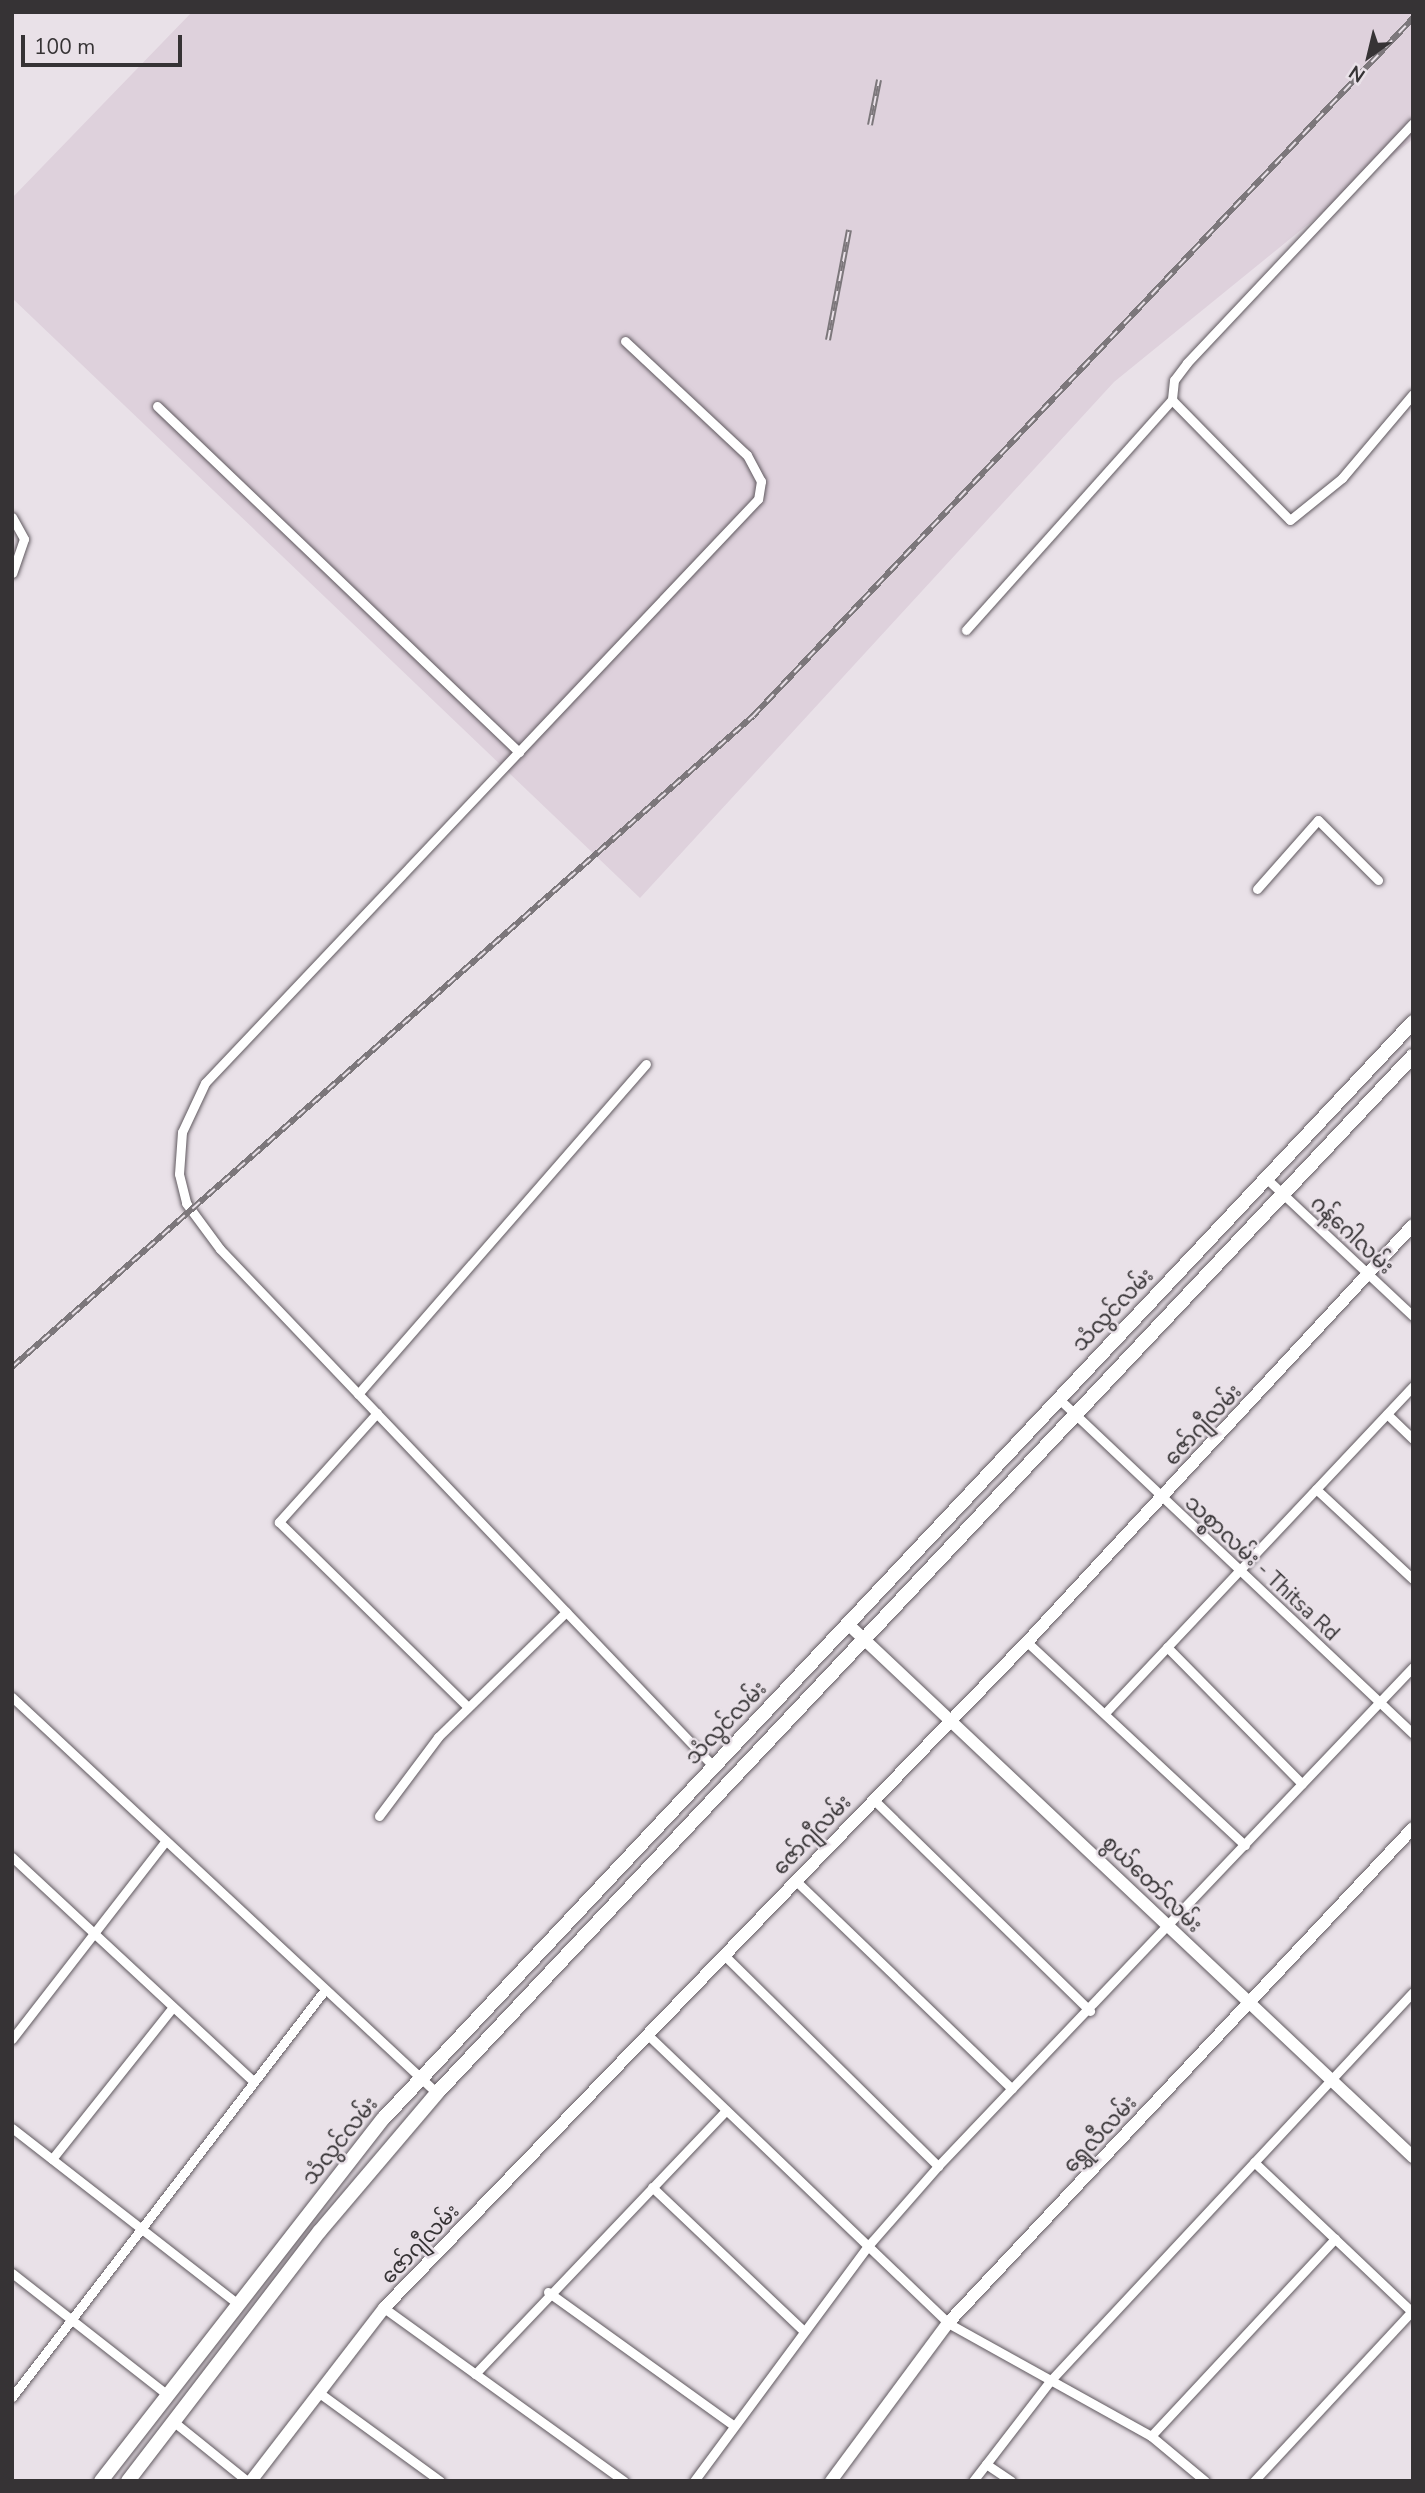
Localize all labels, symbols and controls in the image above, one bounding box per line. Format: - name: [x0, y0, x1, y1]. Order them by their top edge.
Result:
- scale bar: [24, 21, 186, 65]
- north arrow: [1334, 21, 1404, 91]
- text: 100 m: [34, 33, 95, 61]
- text: N: [1344, 59, 1370, 88]
- street label: ဂန့်ဂေါလမ်း: [1305, 1190, 1399, 1280]
- street label: သံလွင်လမ်း: [1067, 1263, 1159, 1357]
- street label: ဇော်ဂျီလမ်း: [1159, 1379, 1247, 1471]
- street label: သစ္စာလမ်း - Thitsa Rd: [1180, 1490, 1344, 1646]
- street label: သံလွင်လမ်း: [680, 1676, 772, 1770]
- street label: ဇော်ဂျီလမ်း: [768, 1790, 856, 1880]
- street label: စွယ်တော်လမ်း: [1097, 1830, 1207, 1938]
- street label: ရွှေလီလမ်း: [1058, 2090, 1142, 2178]
- street label: သံလွင်လမ်း: [297, 2092, 383, 2190]
- street label: ဇော်ဂျီလမ်း: [376, 2199, 464, 2289]

